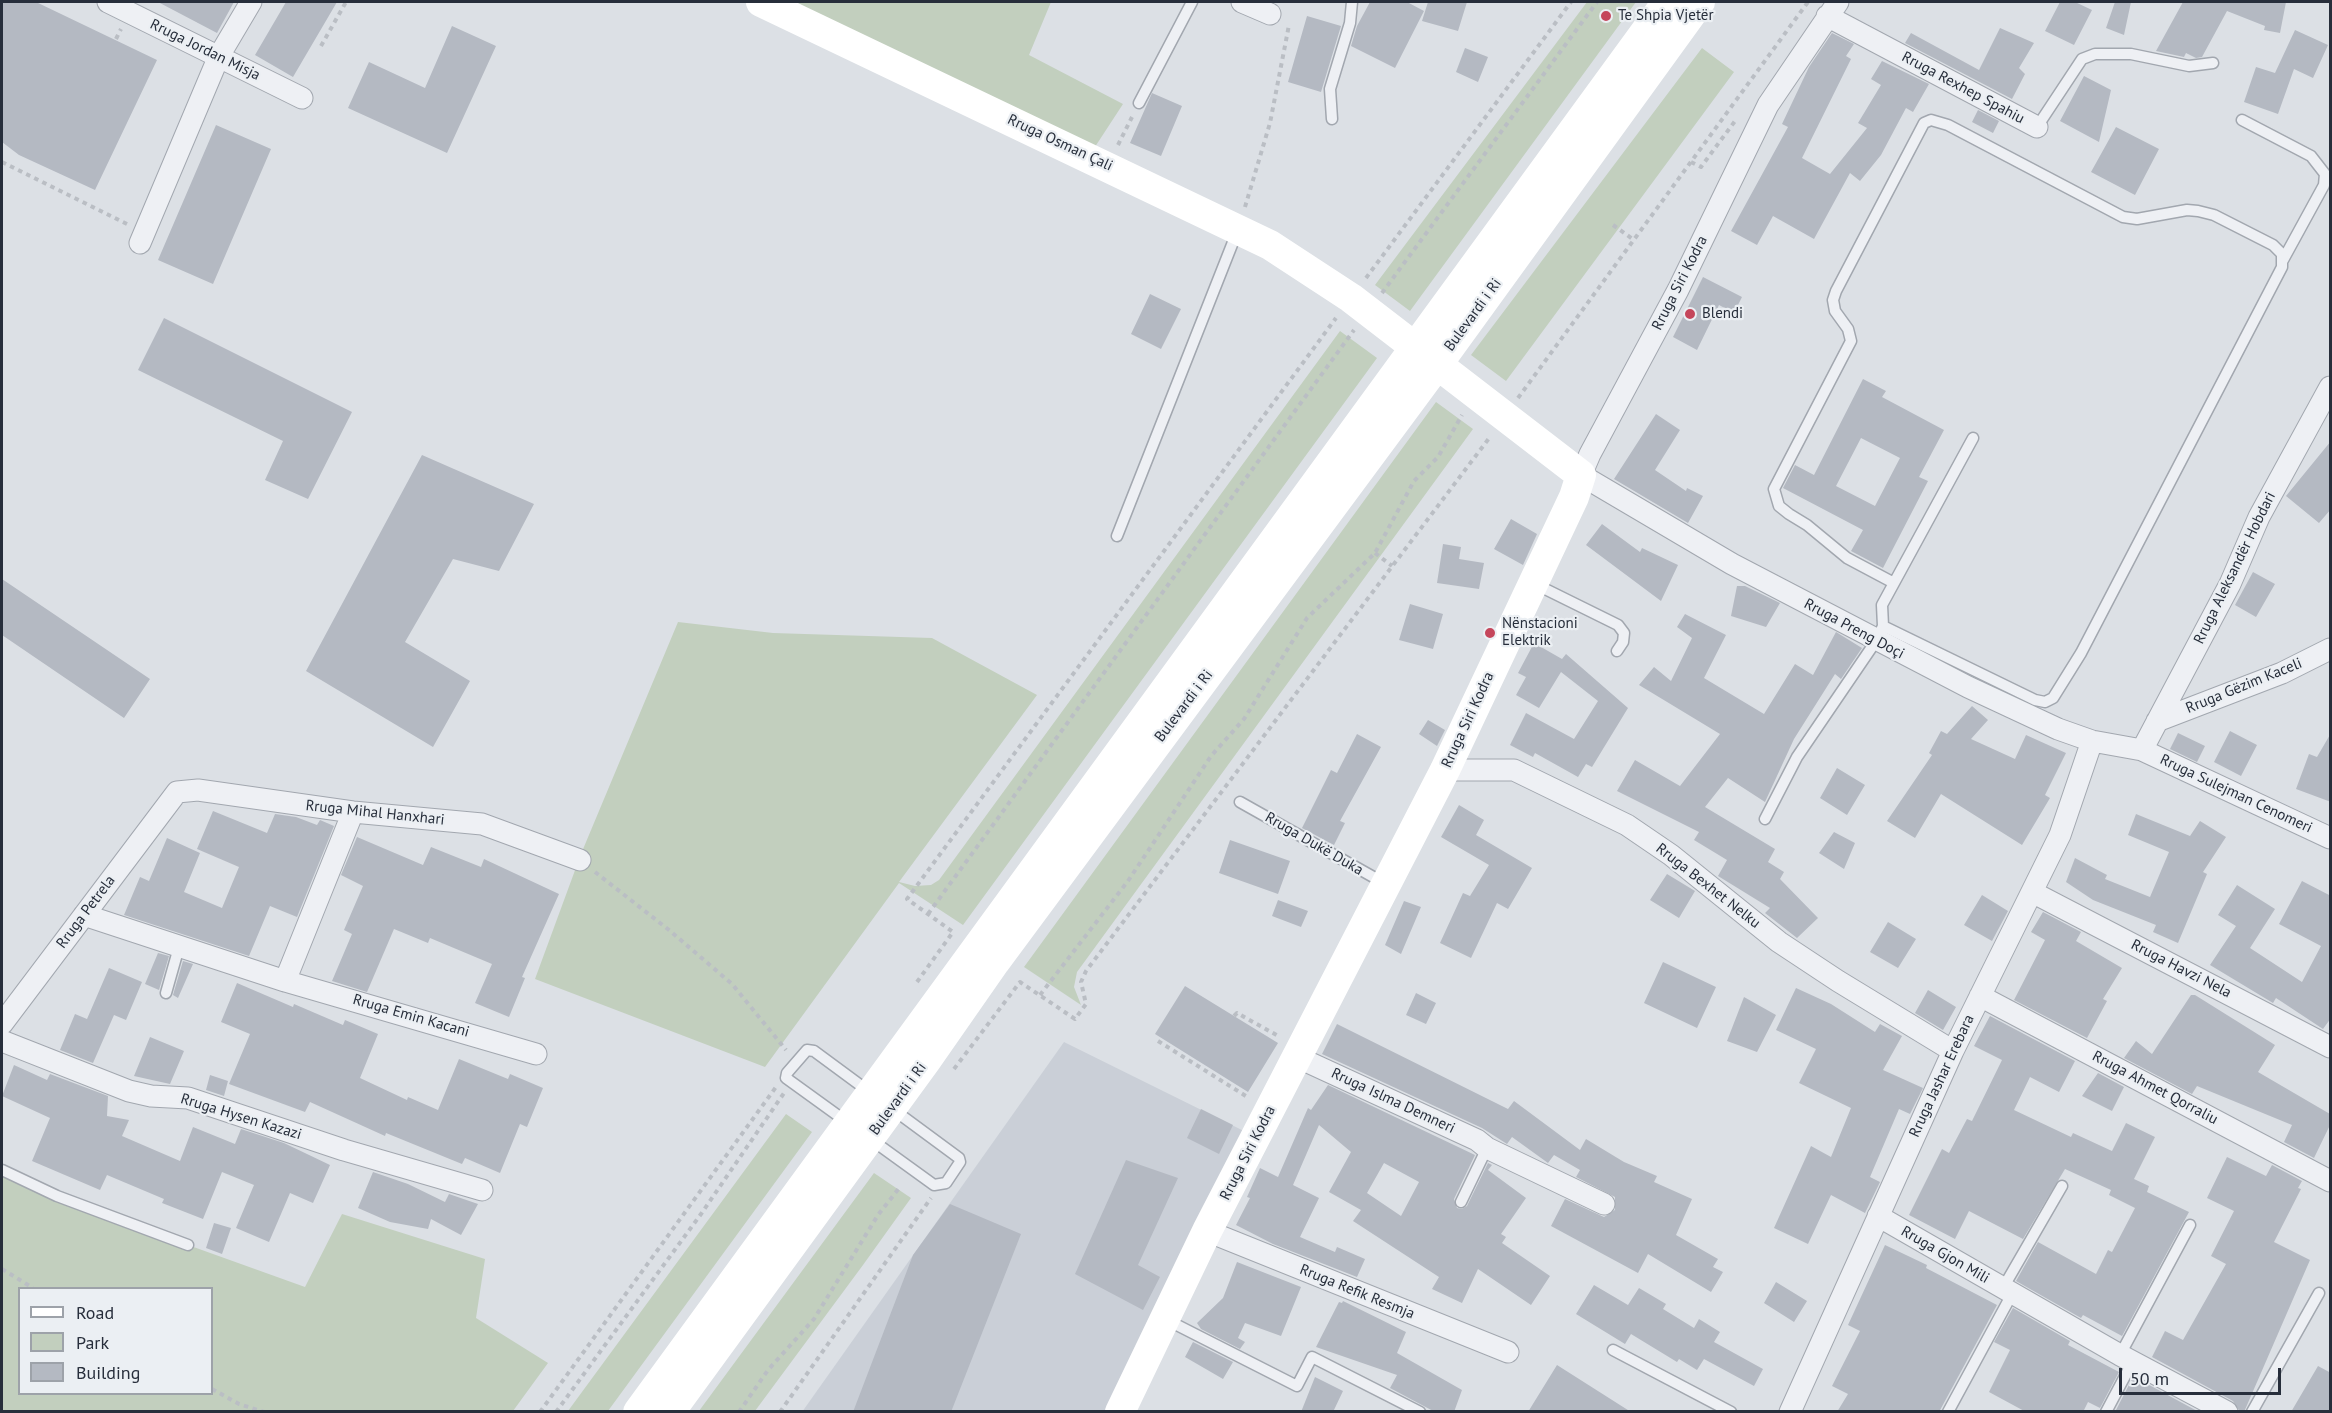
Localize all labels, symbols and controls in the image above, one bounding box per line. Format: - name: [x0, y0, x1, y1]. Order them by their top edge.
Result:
- place label: Te Shpia Vjetër: [1618, 7, 1714, 25]
- marker: Te Shpia Vjetër: [1599, 9, 1613, 23]
- street label: Rruga Jordan Misja: [147, 16, 263, 84]
- street label: Rruga Rexhep Spahiu: [1899, 48, 2027, 128]
- street label: Rruga Osman Çali: [1005, 111, 1115, 175]
- street label: Rruga Siri Kodra: [1648, 233, 1712, 333]
- street label: Bulevardi i Ri: [1441, 275, 1505, 355]
- place label: Blendi: [1702, 305, 1743, 323]
- marker: Blendi: [1683, 307, 1697, 321]
- street label: Rruga Aleksandër Hobdari: [2190, 489, 2280, 647]
- street label: Rruga Preng Doçi: [1801, 595, 1907, 663]
- place label: Nënstacioni Elektrik: [1502, 615, 1578, 650]
- marker: Nënstacioni Elektrik: [1483, 626, 1497, 640]
- street label: Rruga Gëzim Kaceli: [2183, 655, 2305, 717]
- street label: Bulevardi i Ri: [1151, 667, 1217, 745]
- street label: Rruga Siri Kodra: [1438, 669, 1498, 771]
- street label: Rruga Sulejman Cenomeri: [2157, 751, 2315, 837]
- street label: Rruga Mihal Hanxhari: [305, 797, 445, 829]
- street label: Rruga Dukë Duka: [1262, 809, 1366, 879]
- street label: Rruga Bexhet Nelku: [1652, 840, 1764, 932]
- street label: Rruga Petrela: [53, 872, 119, 952]
- street label: Rruga Havzi Nela: [2128, 936, 2234, 1002]
- street label: Rruga Emin Kacani: [351, 991, 471, 1041]
- street label: Rruga Jashar Erebara: [1906, 1012, 1978, 1140]
- street label: Rruga Ahmet Qorraliu: [2089, 1047, 2221, 1129]
- street label: Bulevardi i Ri: [866, 1059, 930, 1139]
- street label: Rruga Islma Demneri: [1328, 1064, 1458, 1138]
- street label: Rruga Hysen Kazazi: [178, 1090, 304, 1144]
- street label: Rruga Siri Kodra: [1216, 1103, 1280, 1203]
- street label: Rruga Gjon Mili: [1898, 1222, 1992, 1288]
- street label: Rruga Refik Resmja: [1297, 1261, 1417, 1323]
- legend: [18, 1287, 213, 1395]
- text: Road: [76, 1301, 114, 1324]
- text: Park: [76, 1331, 109, 1354]
- scale bar: [2122, 1356, 2284, 1394]
- text: Building: [76, 1361, 140, 1384]
- text: 50 m: [2130, 1367, 2169, 1390]

